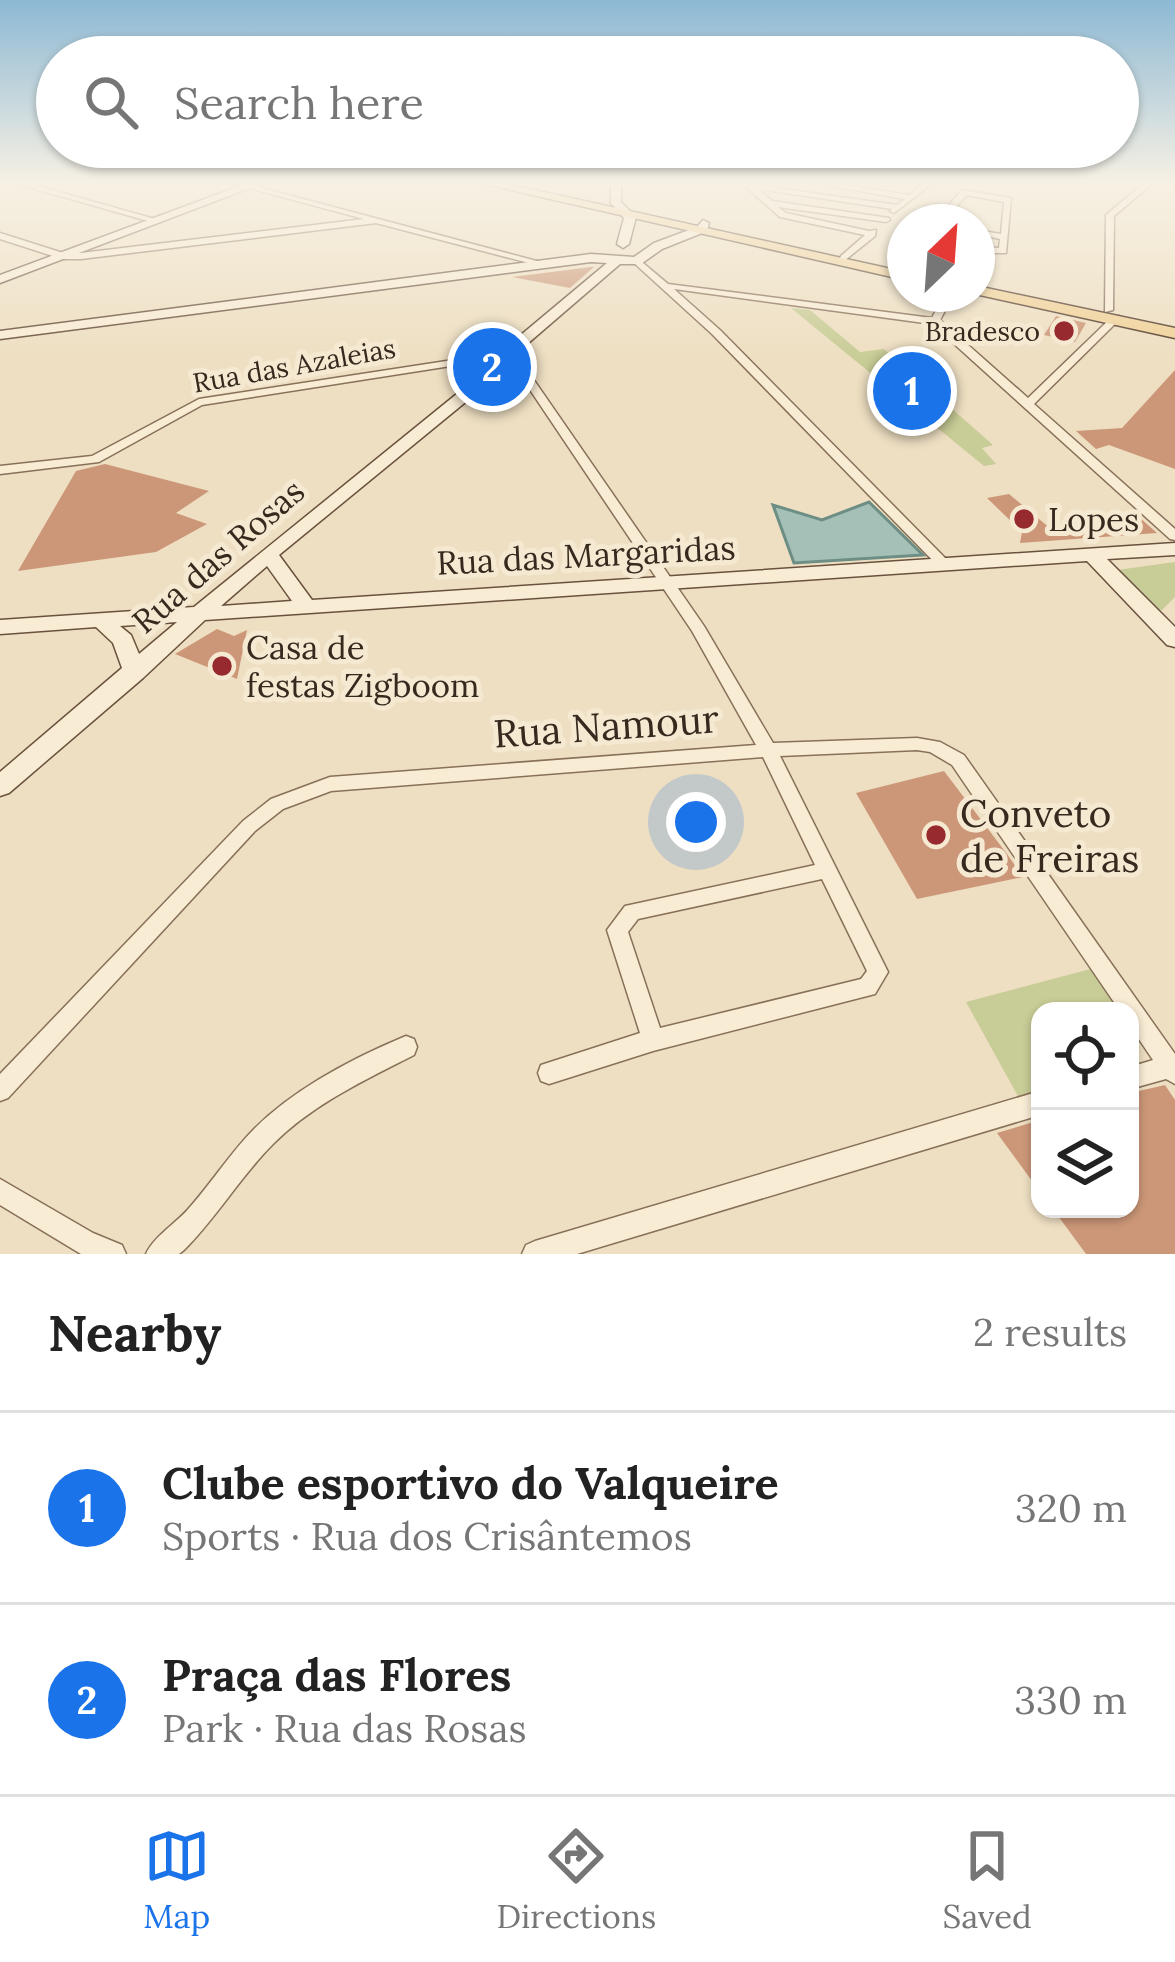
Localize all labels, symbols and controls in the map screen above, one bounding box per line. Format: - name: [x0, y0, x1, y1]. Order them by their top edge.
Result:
- search box: [36, 36, 1139, 168]
- icon: search: [78, 69, 144, 135]
- text: Search here: [174, 74, 424, 131]
- north arrow: [887, 204, 995, 312]
- place label: Bradesco: [925, 314, 1040, 348]
- marker: Bradesco: [1051, 318, 1077, 344]
- pin: 2: [453, 322, 531, 412]
- street label: Rua das Azaleias: [190, 330, 398, 400]
- pin: 1: [873, 346, 951, 436]
- street label: Rua das Rosas: [123, 470, 313, 642]
- place label: Lopes: [1048, 498, 1139, 540]
- marker: Lopes: [1011, 506, 1037, 532]
- street label: Rua das Margaridas: [436, 526, 736, 584]
- place label: Casa de festas Zigboom: [246, 626, 480, 706]
- marker: Casa de festas Zigboom: [209, 653, 235, 679]
- street label: Rua Namour: [492, 693, 720, 759]
- place label: Conveto de Freiras: [960, 788, 1139, 883]
- your location: [666, 792, 726, 852]
- marker: Conveto de Freiras: [923, 822, 949, 848]
- map controls: [1031, 1002, 1139, 1218]
- button: locate: [1031, 1002, 1139, 1110]
- button: layers: [1031, 1110, 1139, 1218]
- text: Nearby: [48, 1300, 221, 1365]
- text: 2 results: [973, 1307, 1127, 1357]
- text: Clube esportivo do Valqueire: [162, 1454, 779, 1511]
- text: 1: [79, 1483, 95, 1533]
- text: 320 m: [1015, 1483, 1127, 1533]
- text: Sports · Rua dos Crisântemos: [162, 1511, 692, 1561]
- text: Praça das Flores: [162, 1646, 511, 1703]
- text: 2: [77, 1675, 97, 1725]
- text: 330 m: [1014, 1675, 1127, 1725]
- text: Park · Rua das Rosas: [162, 1703, 527, 1753]
- tab: Map: [143, 1823, 210, 1937]
- tab: Directions: [497, 1823, 656, 1937]
- tab: Saved: [943, 1823, 1032, 1937]

